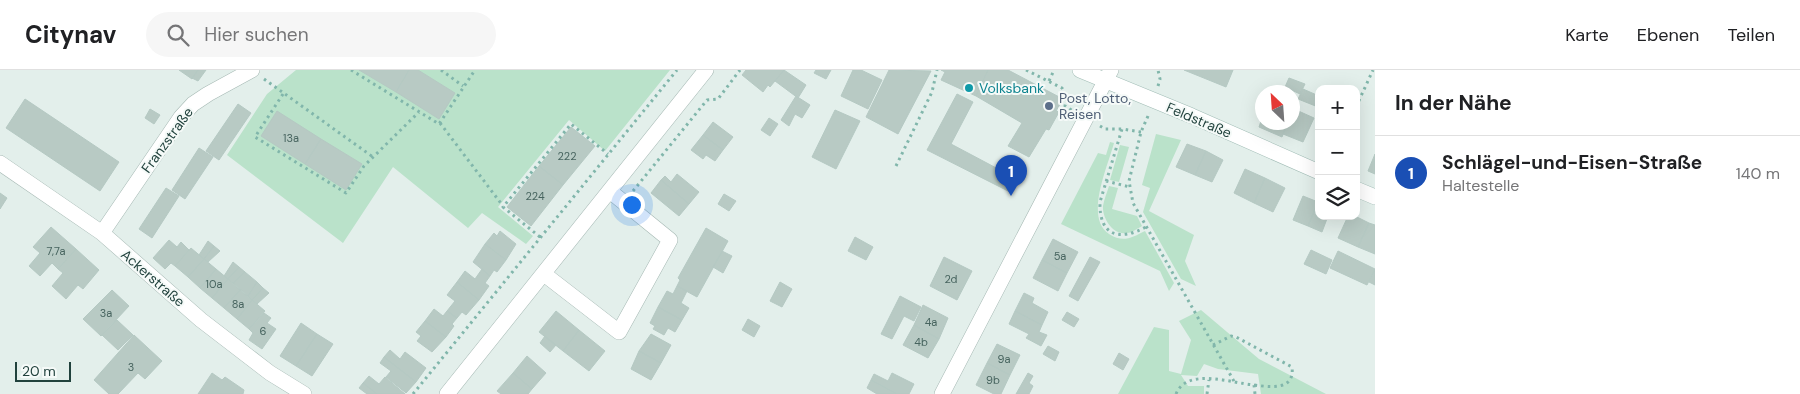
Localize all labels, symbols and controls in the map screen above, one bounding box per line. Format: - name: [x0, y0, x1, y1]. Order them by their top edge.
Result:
- search box: [146, 12, 496, 57]
- text: Citynav: [25, 19, 116, 50]
- icon: search: [164, 21, 192, 49]
- text: Hier suchen: [204, 22, 309, 47]
- text: Karte: [1565, 23, 1609, 47]
- text: Ebenen: [1637, 23, 1699, 47]
- text: Teilen: [1727, 23, 1775, 47]
- place label: Volksbank: [979, 79, 1044, 97]
- marker: Volksbank: [963, 82, 975, 94]
- north arrow: [1255, 85, 1300, 130]
- map controls: [1315, 85, 1360, 220]
- button: +: [1315, 85, 1360, 130]
- place label: Post, Lotto, Reisen: [1059, 89, 1131, 123]
- text: In der Nähe: [1395, 89, 1512, 117]
- street label: Feldstraße: [1164, 98, 1234, 142]
- marker: Post, Lotto, Reisen: [1043, 100, 1055, 112]
- street label: Franzstraße: [137, 104, 197, 176]
- button: −: [1315, 130, 1360, 175]
- house number: 13a: [283, 131, 299, 145]
- house number: 222: [557, 149, 577, 163]
- text: Schlägel-und-Eisen-Straße: [1442, 150, 1702, 175]
- pin: 1: [995, 155, 1027, 196]
- text: 1: [1408, 163, 1414, 184]
- text: 140 m: [1736, 163, 1780, 184]
- button: layers: [1315, 175, 1360, 220]
- text: Haltestelle: [1442, 175, 1519, 196]
- house number: 224: [525, 189, 545, 203]
- your location: [619, 192, 645, 218]
- house number: 7,7a: [47, 244, 65, 258]
- street label: Ackerstraße: [117, 245, 189, 311]
- house number: 5a: [1054, 249, 1066, 263]
- house number: 2d: [944, 272, 958, 286]
- house number: 10a: [206, 277, 222, 291]
- house number: 8a: [232, 297, 244, 311]
- house number: 3a: [100, 306, 112, 320]
- house number: 4a: [925, 315, 937, 329]
- house number: 6: [260, 324, 267, 338]
- house number: 4b: [914, 335, 928, 349]
- house number: 9a: [998, 352, 1010, 366]
- scale bar: [15, 359, 71, 382]
- house number: 3: [128, 360, 134, 374]
- text: 20 m: [22, 362, 56, 380]
- house number: 9b: [986, 373, 1000, 387]

